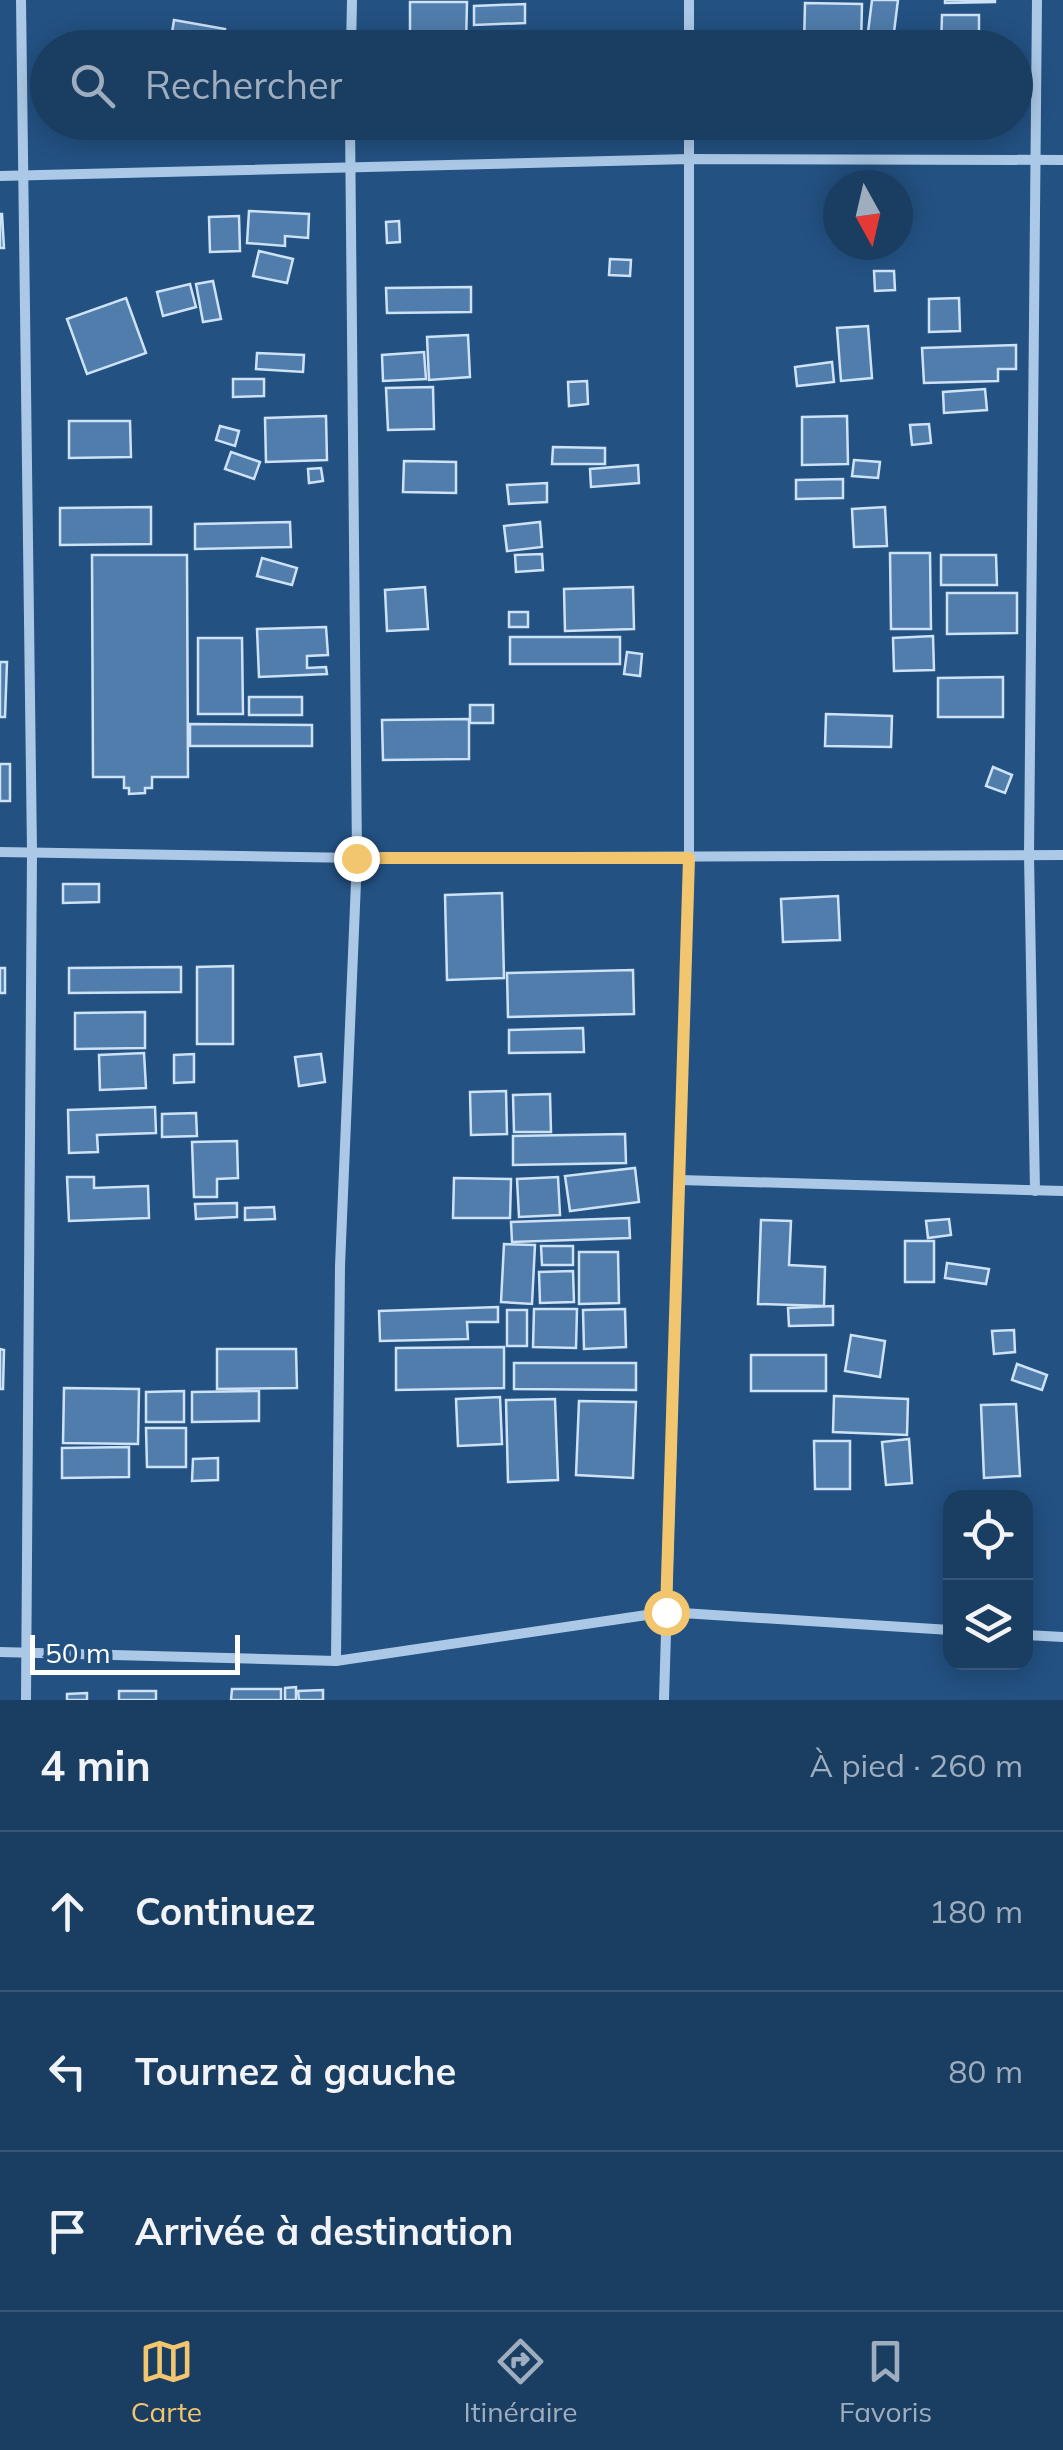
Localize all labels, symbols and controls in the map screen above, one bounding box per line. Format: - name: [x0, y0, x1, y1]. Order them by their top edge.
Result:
- search box: [30, 30, 1033, 140]
- icon: search: [65, 58, 120, 113]
- text: Rechercher: [145, 61, 342, 109]
- north arrow: [823, 170, 913, 260]
- route end: [334, 836, 380, 882]
- map controls: [943, 1490, 1033, 1670]
- button: locate: [943, 1490, 1033, 1580]
- button: layers: [943, 1580, 1033, 1670]
- route start: [644, 1590, 690, 1636]
- scale bar: [30, 1630, 240, 1674]
- text: 50 m: [45, 1635, 111, 1670]
- text: 4 min: [40, 1739, 151, 1792]
- text: À pied · 260 m: [810, 1745, 1023, 1785]
- icon: ahead: [40, 1884, 95, 1939]
- text: Continuez: [135, 1887, 316, 1935]
- text: 180 m: [929, 1891, 1023, 1931]
- icon: left: [40, 2044, 95, 2099]
- text: Tournez à gauche: [135, 2047, 456, 2095]
- text: 80 m: [948, 2051, 1023, 2091]
- icon: arrive: [40, 2204, 95, 2259]
- text: Arrivée à destination: [135, 2207, 513, 2255]
- tab: Carte: [131, 2334, 202, 2429]
- tab: Itinéraire: [464, 2334, 578, 2429]
- tab: Favoris: [839, 2334, 932, 2429]

